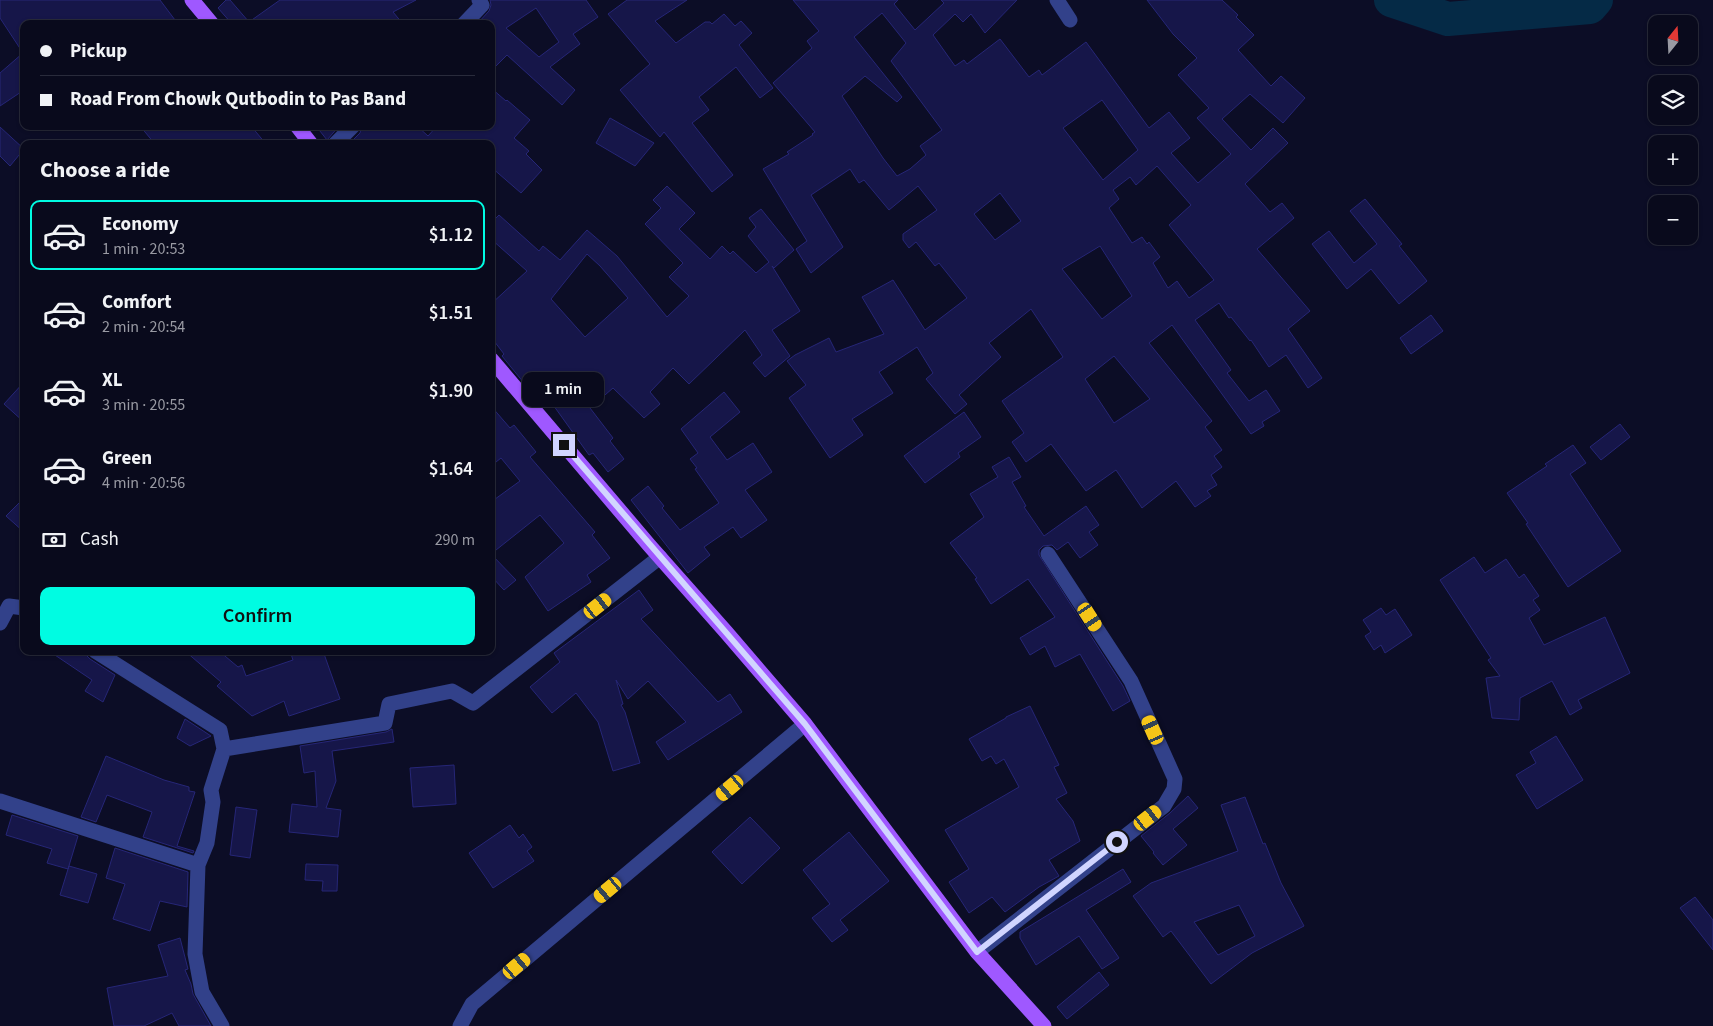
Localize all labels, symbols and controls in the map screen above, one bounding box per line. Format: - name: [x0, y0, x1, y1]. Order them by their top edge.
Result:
- north arrow: [1648, 15, 1698, 65]
- map controls: [1648, 15, 1698, 245]
- text: Pickup: [70, 38, 127, 65]
- button: layers: [1648, 75, 1698, 125]
- text: Road From Chowk Qutbodin to Pas Band: [70, 86, 406, 113]
- button: +: [1648, 135, 1698, 185]
- text: Choose a ride: [40, 154, 170, 186]
- button: −: [1648, 195, 1698, 245]
- text: Economy: [102, 211, 179, 238]
- icon: car: [42, 213, 87, 258]
- text: $1.12: [429, 222, 473, 249]
- text: 1 min · 20:53: [102, 238, 185, 260]
- text: Comfort: [102, 289, 172, 316]
- icon: car: [42, 291, 87, 336]
- text: $1.51: [429, 300, 473, 327]
- text: 2 min · 20:54: [102, 316, 185, 338]
- text: XL: [102, 367, 123, 394]
- icon: car: [42, 369, 87, 414]
- callout: 1 min: [523, 372, 605, 408]
- text: $1.90: [429, 378, 473, 405]
- text: 1 min: [544, 378, 582, 400]
- text: 3 min · 20:55: [102, 394, 185, 416]
- route end: [553, 434, 575, 456]
- text: Green: [102, 445, 152, 472]
- icon: car: [42, 447, 87, 492]
- text: $1.64: [429, 456, 473, 483]
- text: 4 min · 20:56: [102, 472, 185, 494]
- icon: cash: [40, 526, 68, 554]
- text: Cash: [80, 526, 119, 553]
- text: 290 m: [435, 529, 475, 551]
- button: Confirm: [40, 587, 475, 645]
- car: [581, 591, 614, 621]
- car: [1075, 600, 1104, 634]
- car: [1140, 713, 1165, 747]
- car: [713, 773, 746, 803]
- car: [1131, 803, 1164, 833]
- route start: [1106, 831, 1128, 853]
- car: [591, 875, 624, 905]
- car: [500, 951, 533, 981]

